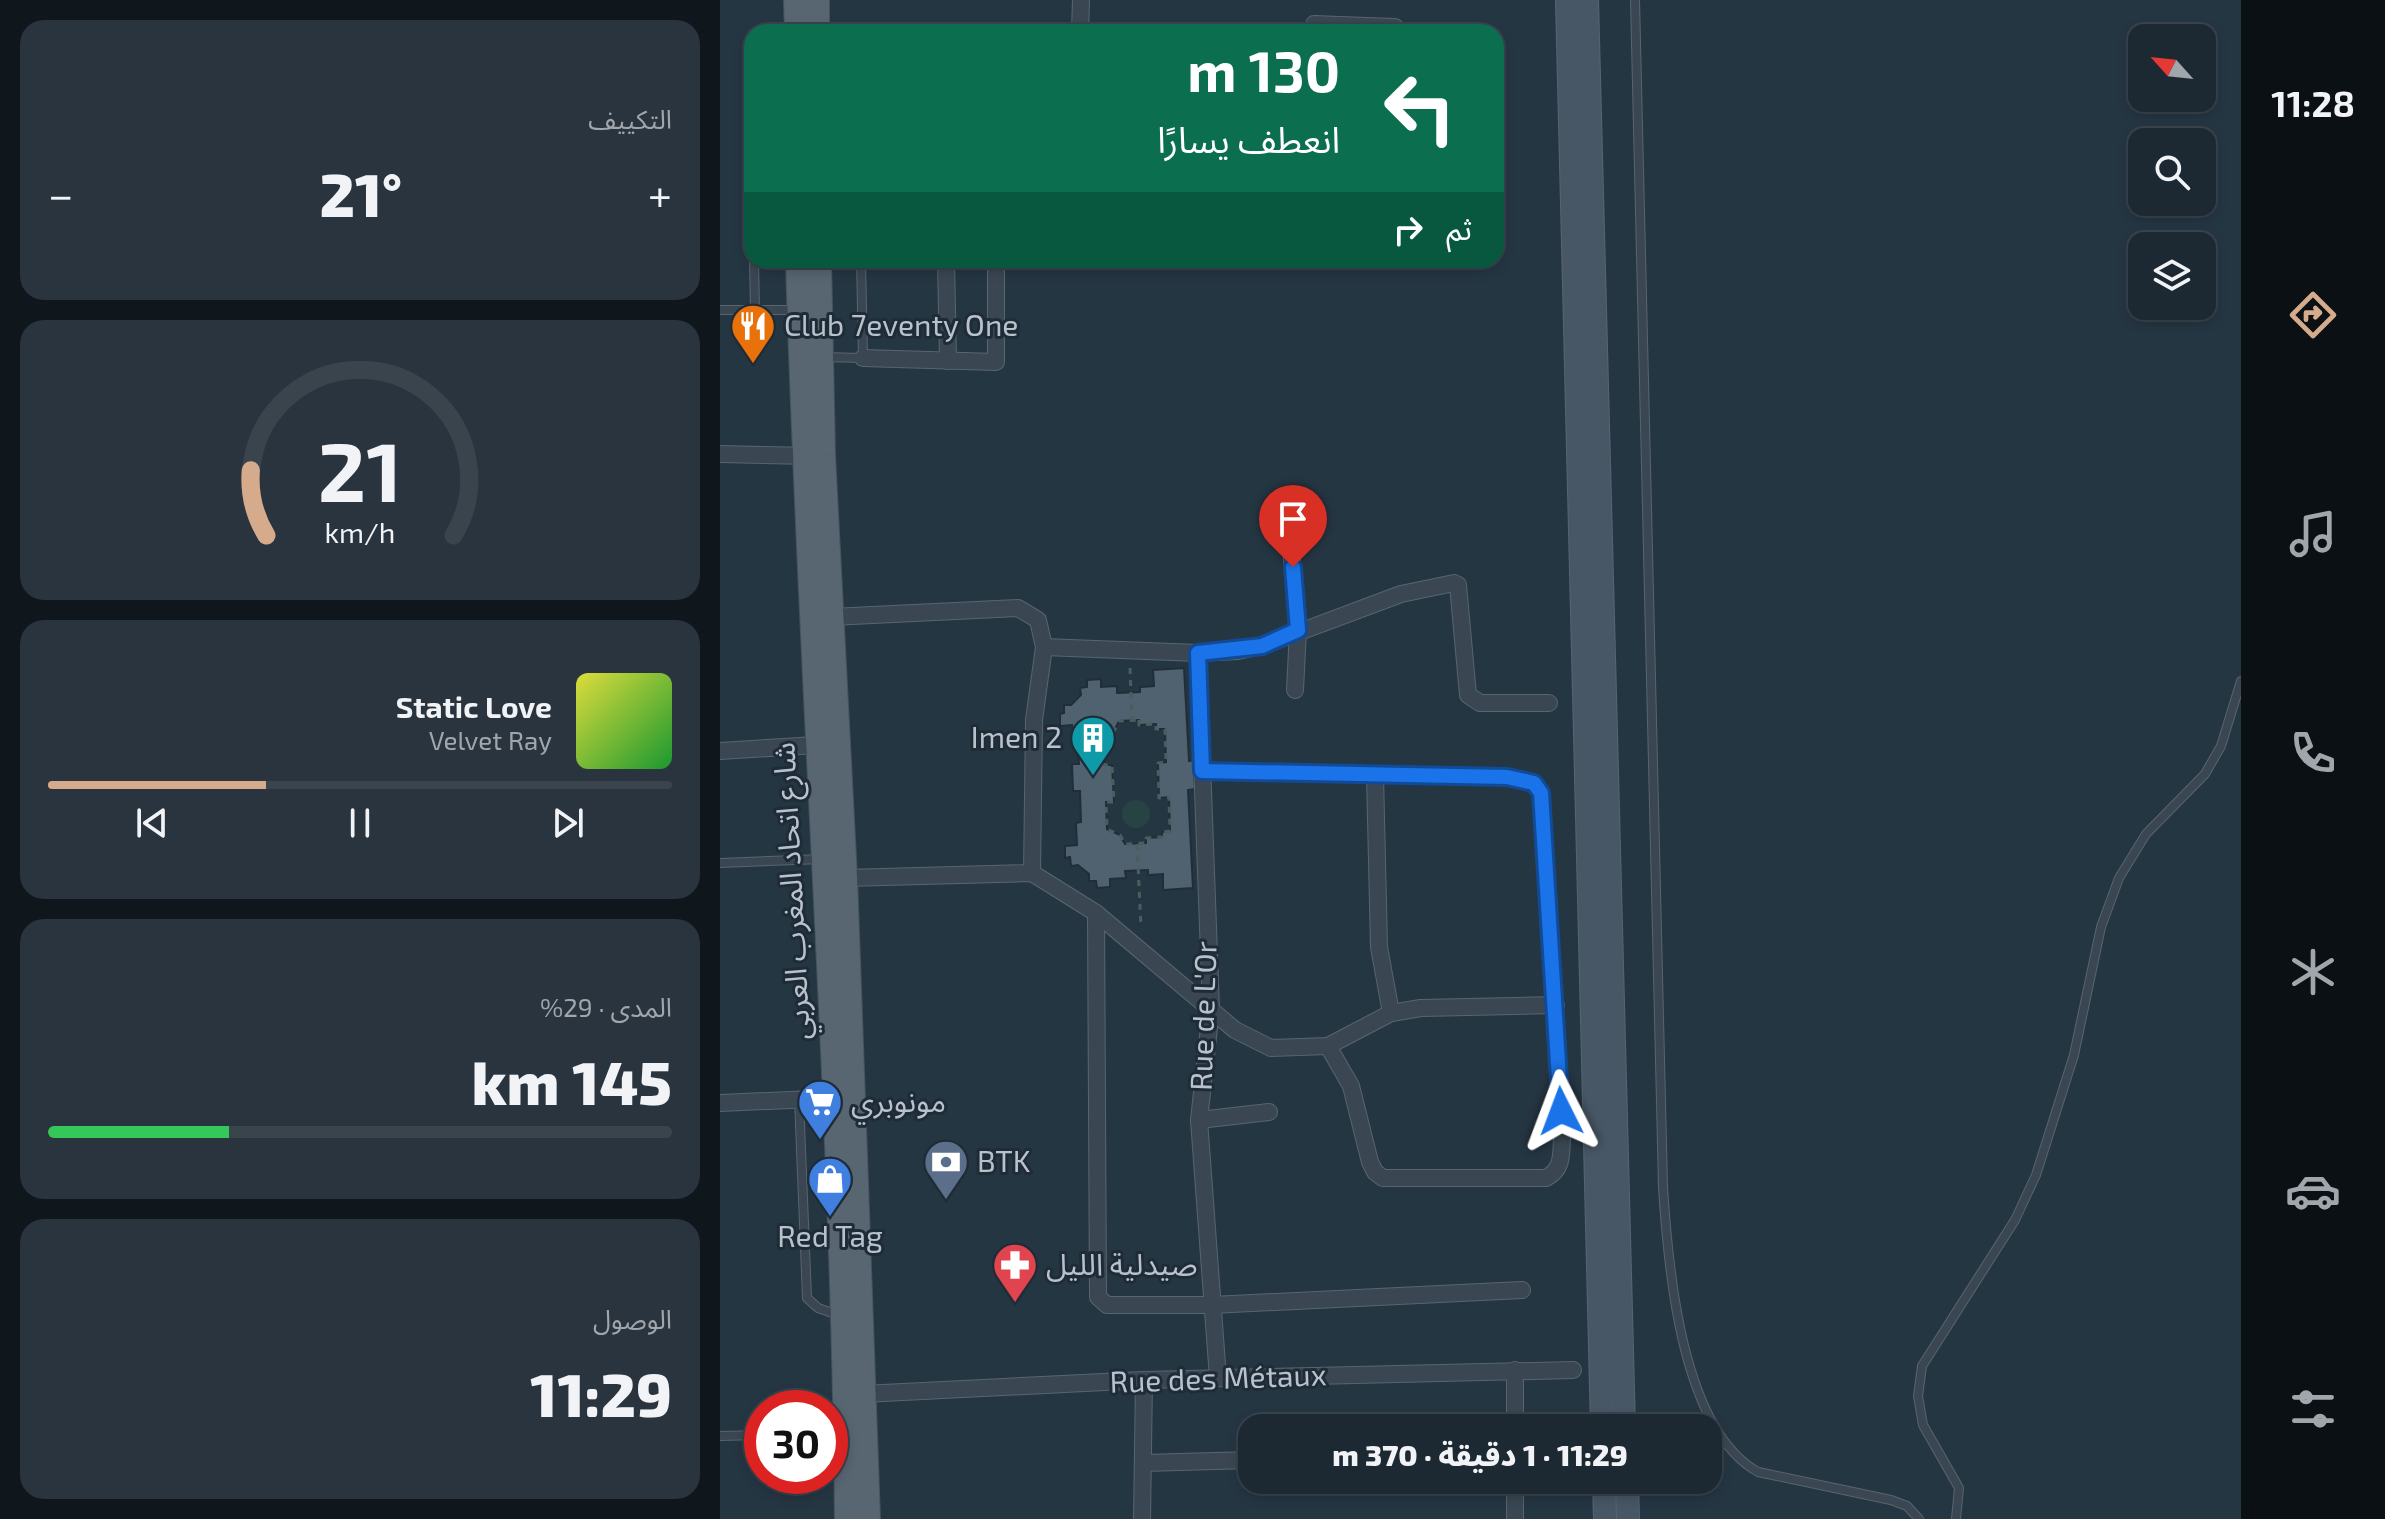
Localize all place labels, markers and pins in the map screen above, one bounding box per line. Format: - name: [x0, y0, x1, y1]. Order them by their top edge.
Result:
- restaurant icon: Club 7eventy One: [729, 302, 777, 365]
- place label: Club 7eventy One: [784, 306, 1018, 342]
- pin: [1259, 485, 1327, 567]
- building icon: Imen 2: [1069, 714, 1117, 777]
- place label: Imen 2: [971, 718, 1062, 754]
- supermarket icon: مونوبري: [796, 1078, 844, 1141]
- place label: مونوبري: [851, 1082, 946, 1125]
- bank icon: BTK: [922, 1138, 970, 1201]
- place label: BTK: [977, 1142, 1031, 1178]
- shop icon: Red Tag: [806, 1155, 854, 1218]
- place label: Red Tag: [777, 1217, 883, 1253]
- pharmacy icon: صيدلية الليل: [991, 1241, 1039, 1304]
- place label: صيدلية الليل: [1046, 1245, 1198, 1282]

